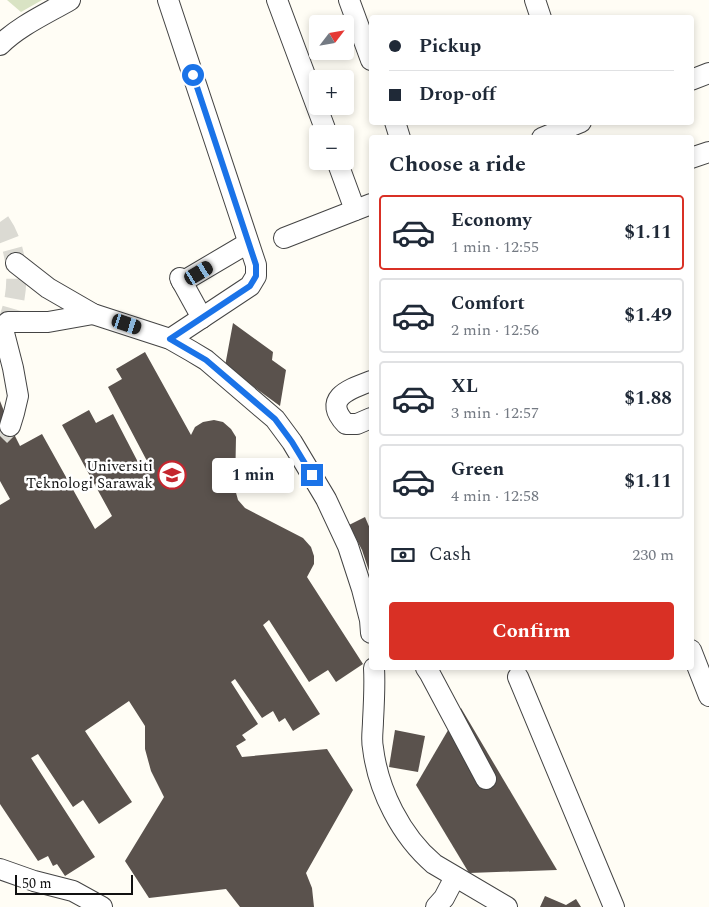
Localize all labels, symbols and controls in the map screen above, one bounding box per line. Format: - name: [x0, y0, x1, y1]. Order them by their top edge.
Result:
- north arrow: [309, 15, 354, 60]
- map controls: [309, 15, 354, 170]
- text: Pickup: [419, 32, 481, 61]
- route start: [182, 64, 204, 86]
- button: +: [309, 70, 354, 115]
- text: Drop-off: [419, 80, 496, 109]
- button: −: [309, 125, 354, 170]
- text: Choose a ride: [389, 148, 526, 181]
- text: Economy: [451, 206, 532, 235]
- icon: car: [391, 210, 436, 255]
- text: $1.11: [624, 218, 672, 247]
- text: 1 min · 12:55: [451, 235, 539, 259]
- car: [182, 259, 215, 287]
- text: Comfort: [451, 289, 525, 318]
- icon: car: [391, 293, 436, 338]
- text: $1.49: [624, 301, 672, 330]
- car: [110, 312, 143, 336]
- text: 2 min · 12:56: [451, 318, 539, 342]
- text: XL: [451, 372, 478, 401]
- icon: car: [391, 376, 436, 421]
- text: $1.88: [624, 384, 672, 413]
- text: 3 min · 12:57: [451, 401, 539, 425]
- place label: Universiti Teknologi Sarawak: [26, 455, 153, 495]
- text: Green: [451, 455, 504, 484]
- callout: 1 min: [212, 458, 294, 492]
- icon: car: [391, 459, 436, 504]
- school or university icon: Universiti Teknologi Sarawak: [157, 460, 187, 490]
- text: 1 min: [232, 463, 274, 487]
- route end: [301, 464, 323, 486]
- text: $1.11: [624, 467, 672, 496]
- text: 4 min · 12:58: [451, 484, 539, 508]
- text: Cash: [429, 540, 471, 569]
- icon: cash: [389, 541, 417, 569]
- text: 230 m: [632, 543, 674, 567]
- button: Confirm: [389, 602, 674, 660]
- scale bar: [15, 872, 132, 895]
- text: 50 m: [22, 873, 52, 894]

